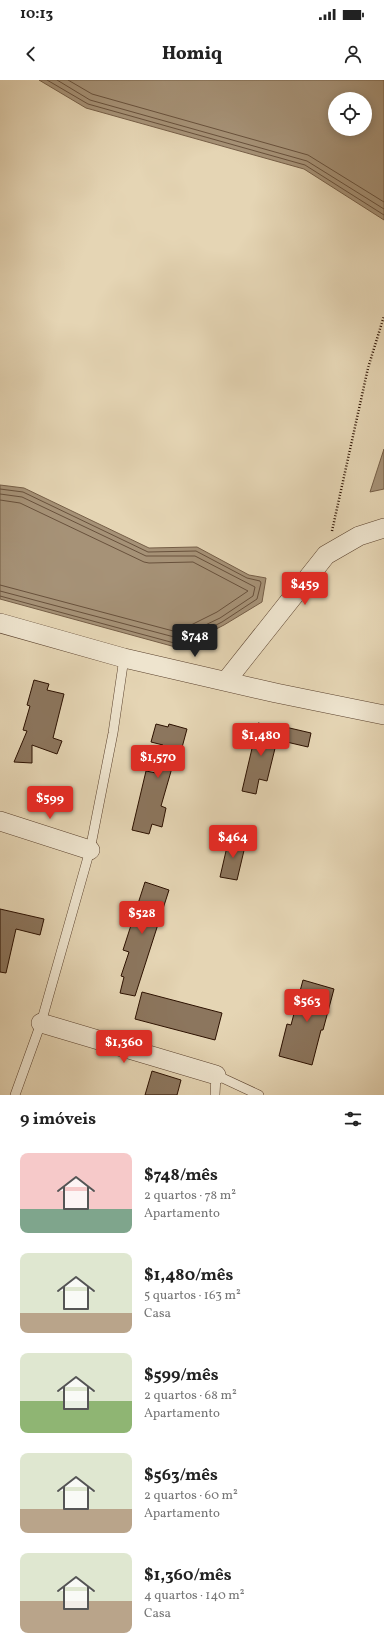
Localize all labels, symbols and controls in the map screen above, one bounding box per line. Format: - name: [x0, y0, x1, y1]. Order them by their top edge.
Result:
- text: 10:13: [20, 4, 53, 25]
- text: Homiq: [162, 42, 222, 67]
- icon: back: [20, 43, 42, 65]
- icon: person: [342, 43, 364, 65]
- map controls: [328, 92, 372, 136]
- button: locate: [328, 92, 372, 136]
- pin: $459: [281, 572, 329, 606]
- text: $459: [291, 576, 319, 594]
- pin: $748: [171, 624, 219, 658]
- text: $748: [181, 628, 209, 646]
- pin: $1,480: [228, 723, 294, 757]
- text: $1,480: [241, 727, 281, 745]
- pin: $1,570: [125, 745, 191, 779]
- text: $1,570: [140, 749, 176, 767]
- pin: $599: [26, 786, 74, 820]
- text: $599: [36, 790, 64, 808]
- pin: $464: [209, 825, 257, 859]
- text: $464: [218, 829, 248, 847]
- pin: $528: [118, 901, 166, 935]
- text: $528: [128, 905, 156, 923]
- pin: $563: [283, 989, 331, 1023]
- text: $563: [293, 993, 321, 1011]
- pin: $1,360: [91, 1030, 157, 1064]
- text: $1,360: [105, 1034, 143, 1052]
- text: 9 imóveis: [20, 1108, 96, 1131]
- icon: filters: [342, 1108, 364, 1130]
- text: $748/mês: [144, 1164, 218, 1187]
- icon: home: [52, 1169, 100, 1217]
- text: 2 quartos · 78 m²: [144, 1187, 236, 1205]
- text: Apartamento: [144, 1205, 220, 1223]
- text: $1,480/mês: [144, 1264, 233, 1287]
- icon: home: [52, 1269, 100, 1317]
- text: 5 quartos · 163 m²: [144, 1287, 241, 1305]
- text: Casa: [144, 1305, 171, 1323]
- text: $599/mês: [144, 1364, 219, 1387]
- icon: home: [52, 1369, 100, 1417]
- text: 2 quartos · 68 m²: [144, 1387, 237, 1405]
- text: Apartamento: [144, 1405, 220, 1423]
- text: $563/mês: [144, 1464, 218, 1487]
- icon: home: [52, 1469, 100, 1517]
- text: 2 quartos · 60 m²: [144, 1487, 238, 1505]
- text: Apartamento: [144, 1505, 220, 1523]
- text: $1,360/mês: [144, 1564, 232, 1587]
- icon: home: [52, 1569, 100, 1617]
- text: 4 quartos · 140 m²: [144, 1587, 245, 1605]
- text: Casa: [144, 1605, 171, 1623]

